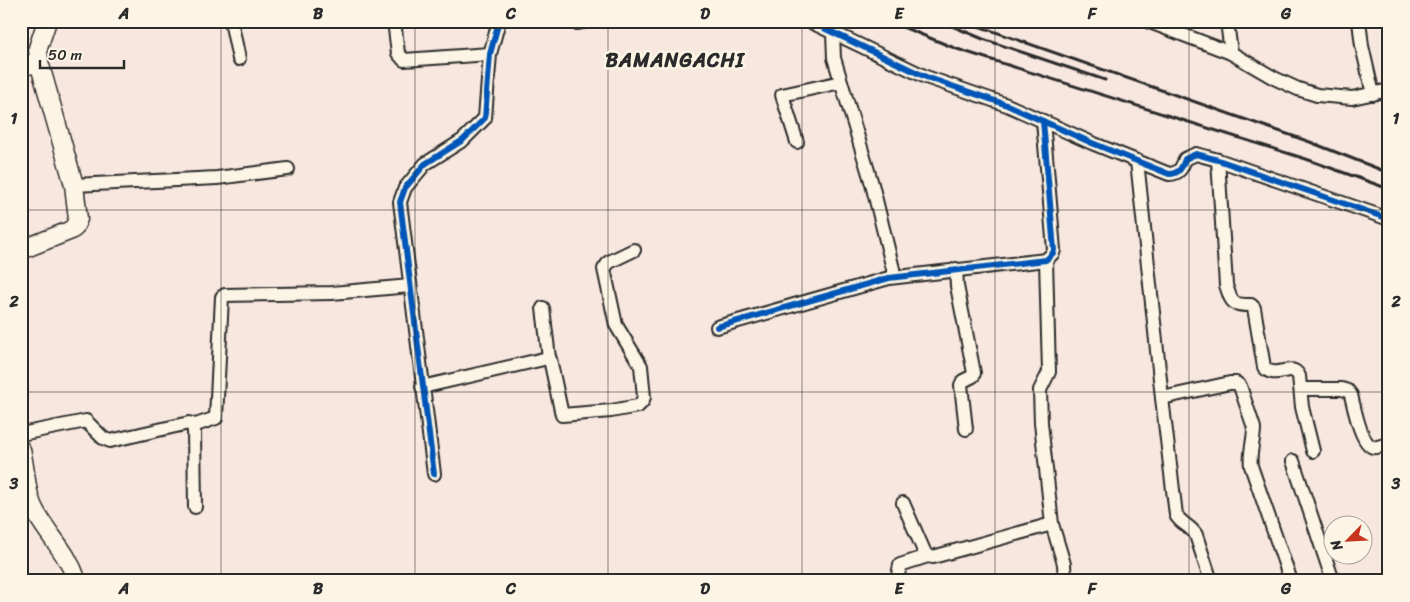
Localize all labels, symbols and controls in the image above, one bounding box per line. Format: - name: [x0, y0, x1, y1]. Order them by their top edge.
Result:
- text: A: [118, 0, 129, 28]
- text: B: [313, 0, 324, 28]
- text: C: [505, 0, 517, 28]
- text: D: [700, 0, 710, 28]
- text: E: [895, 0, 905, 28]
- text: F: [1087, 0, 1098, 28]
- text: G: [1280, 0, 1292, 28]
- scale bar: [40, 38, 124, 70]
- text: 50 m: [48, 42, 83, 68]
- district label: BAMANGACHI: [605, 43, 746, 78]
- text: 1: [11, 104, 18, 133]
- text: 1: [1393, 104, 1400, 133]
- text: 2: [8, 287, 19, 316]
- text: 2: [1390, 287, 1401, 316]
- text: 3: [9, 469, 19, 498]
- text: 3: [1391, 469, 1401, 498]
- north arrow: [1322, 514, 1372, 564]
- text: N: [1323, 535, 1350, 556]
- text: A: [118, 574, 129, 602]
- text: B: [313, 574, 324, 602]
- text: C: [505, 574, 517, 602]
- text: D: [700, 574, 710, 602]
- text: E: [895, 574, 905, 602]
- text: F: [1087, 574, 1098, 602]
- text: G: [1280, 574, 1292, 602]

